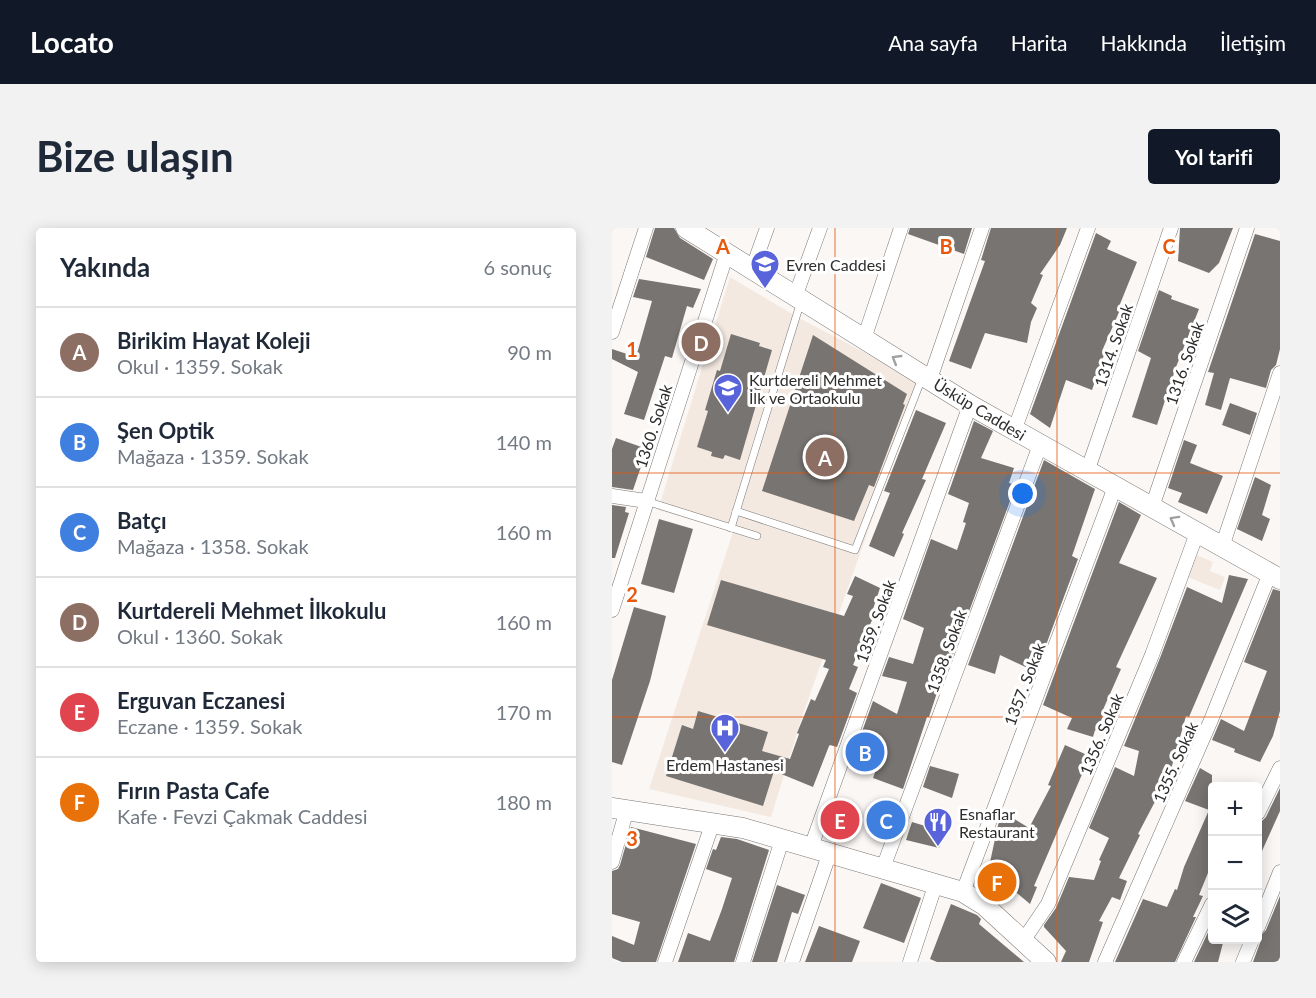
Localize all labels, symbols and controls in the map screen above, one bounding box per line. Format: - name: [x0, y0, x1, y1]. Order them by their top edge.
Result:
- text: Locato: [30, 25, 114, 59]
- text: Ana sayfa: [888, 30, 978, 55]
- text: Harita: [1011, 30, 1067, 55]
- text: Hakkında: [1100, 30, 1187, 55]
- text: İletişim: [1220, 30, 1286, 55]
- button: Yol tarifi: [1148, 129, 1280, 184]
- text: Bize ulaşın: [36, 131, 234, 181]
- text: A: [715, 234, 730, 258]
- text: B: [939, 234, 953, 258]
- text: C: [1162, 234, 1176, 258]
- school or university icon: Evren Caddesi: [749, 248, 781, 290]
- text: Yakında: [60, 251, 150, 283]
- text: 6 sonuç: [483, 255, 552, 279]
- place label: Evren Caddesi: [786, 255, 886, 274]
- street label: 1314. Sokak: [1090, 300, 1136, 389]
- street label: 1316. Sokak: [1161, 318, 1207, 407]
- pin: D: [682, 320, 721, 364]
- text: Birikim Hayat Koleji: [117, 327, 311, 354]
- text: 1: [626, 337, 638, 361]
- text: A: [73, 340, 86, 364]
- text: 90 m: [507, 340, 552, 364]
- text: Okul · 1359. Sokak: [117, 354, 283, 378]
- one-way arrow: [892, 354, 902, 366]
- place label: Kurtdereli Mehmet İlk ve Ortaokulu: [749, 370, 882, 407]
- school or university icon: Kurtdereli Mehmet İlk ve Ortaokulu: [712, 372, 744, 414]
- street label: Üsküp Caddesi: [930, 374, 1030, 444]
- street label: 1360. Sokak: [631, 381, 676, 470]
- text: Şen Optik: [117, 417, 214, 444]
- text: B: [73, 430, 86, 454]
- text: 140 m: [496, 430, 552, 454]
- pin: A: [806, 434, 844, 480]
- text: Mağaza · 1359. Sokak: [117, 444, 309, 468]
- your location: [1008, 479, 1037, 508]
- text: Batçı: [117, 507, 167, 534]
- one-way arrow: [1170, 516, 1180, 527]
- text: C: [73, 520, 86, 544]
- text: 160 m: [496, 520, 552, 544]
- text: Mağaza · 1358. Sokak: [117, 534, 309, 558]
- street label: 1359. Sokak: [851, 576, 899, 665]
- text: 2: [626, 582, 638, 606]
- text: Kurtdereli Mehmet İlkokulu: [117, 597, 386, 624]
- street label: 1358. Sokak: [922, 606, 970, 695]
- text: D: [72, 610, 87, 634]
- text: 160 m: [496, 610, 552, 634]
- text: Okul · 1360. Sokak: [117, 624, 283, 648]
- street label: 1357. Sokak: [1000, 639, 1049, 728]
- text: Erguvan Eczanesi: [117, 687, 285, 714]
- street label: 1356. Sokak: [1075, 689, 1127, 778]
- text: E: [74, 700, 85, 724]
- text: 170 m: [496, 700, 552, 724]
- hospital icon: Erdem Hastanesi: [709, 712, 741, 754]
- text: Eczane · 1359. Sokak: [117, 714, 302, 738]
- street label: 1355. Sokak: [1149, 718, 1202, 806]
- pin: B: [846, 730, 884, 774]
- place label: Erdem Hastanesi: [666, 755, 784, 774]
- text: Fırın Pasta Cafe: [117, 777, 269, 804]
- map controls: [1208, 782, 1262, 944]
- button: +: [1208, 782, 1262, 836]
- text: F: [74, 790, 85, 814]
- text: 180 m: [496, 790, 552, 814]
- pin: E: [820, 798, 860, 842]
- pin: C: [866, 798, 906, 842]
- text: Kafe · Fevzi Çakmak Caddesi: [117, 804, 368, 828]
- place label: Esnaflar Restaurant: [959, 804, 1035, 841]
- restaurant icon: Esnaflar Restaurant: [922, 806, 954, 848]
- text: 3: [626, 826, 638, 850]
- button: −: [1208, 836, 1262, 890]
- pin: F: [978, 860, 1016, 904]
- button: layers: [1208, 890, 1262, 944]

